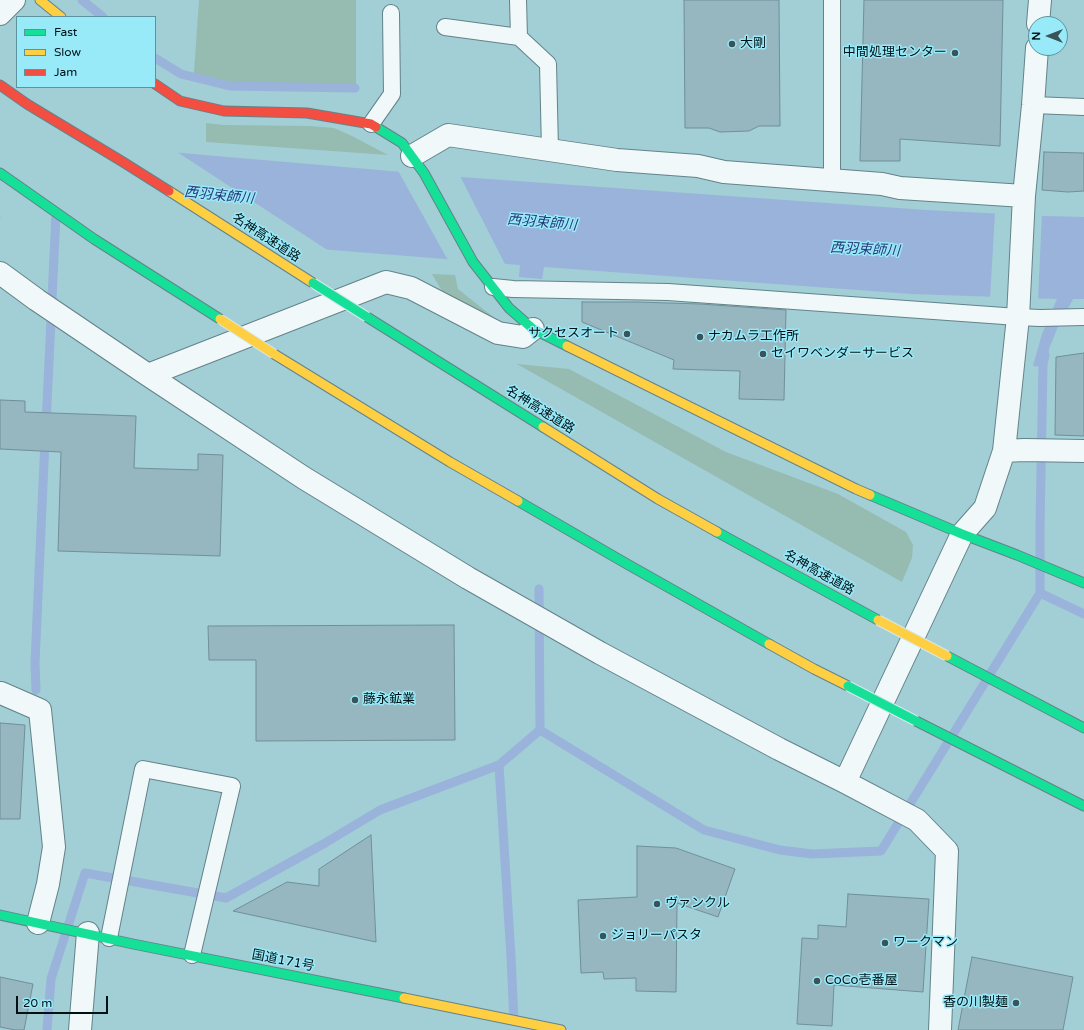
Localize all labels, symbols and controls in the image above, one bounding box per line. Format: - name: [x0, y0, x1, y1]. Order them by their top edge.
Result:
- legend: [16, 16, 156, 88]
- north arrow: [1028, 16, 1068, 56]
- text: Fast: [54, 25, 77, 39]
- text: N: [1030, 32, 1043, 40]
- place label: 大剛: [740, 36, 766, 52]
- marker: 大剛: [727, 39, 737, 49]
- text: Slow: [54, 45, 81, 59]
- place label: 中間処理センター: [843, 45, 947, 61]
- marker: 中間処理センター: [950, 48, 960, 58]
- text: Jam: [54, 65, 77, 79]
- water label: 西羽束師川: [183, 184, 255, 208]
- street label: 名神高速道路: [229, 210, 303, 266]
- water label: 西羽束師川: [506, 212, 578, 234]
- water label: 西羽束師川: [830, 240, 900, 260]
- place label: サクセスオート: [528, 326, 619, 342]
- marker: サクセスオート: [622, 329, 632, 339]
- place label: ナカムラ工作所: [708, 329, 799, 345]
- marker: ナカムラ工作所: [695, 332, 705, 342]
- place label: セイワベンダーサービス: [771, 346, 914, 362]
- marker: セイワベンダーサービス: [758, 349, 768, 359]
- street label: 名神高速道路: [503, 383, 577, 437]
- street label: 名神高速道路: [781, 547, 857, 599]
- place label: 藤永鉱業: [363, 692, 415, 708]
- marker: 藤永鉱業: [350, 695, 360, 705]
- place label: ヴァンクル: [665, 896, 730, 912]
- marker: ヴァンクル: [652, 899, 662, 909]
- place label: ジョリーパスタ: [611, 928, 702, 944]
- marker: ジョリーパスタ: [598, 931, 608, 941]
- place label: ワークマン: [893, 935, 958, 951]
- marker: ワークマン: [880, 938, 890, 948]
- street label: 国道171号: [250, 947, 316, 975]
- place label: CoCo壱番屋: [825, 973, 897, 989]
- marker: CoCo壱番屋: [812, 976, 822, 986]
- scale bar: [18, 988, 110, 1014]
- place label: 香の川製麺: [943, 995, 1008, 1011]
- text: 20 m: [23, 996, 52, 1010]
- marker: 香の川製麺: [1011, 998, 1021, 1008]

